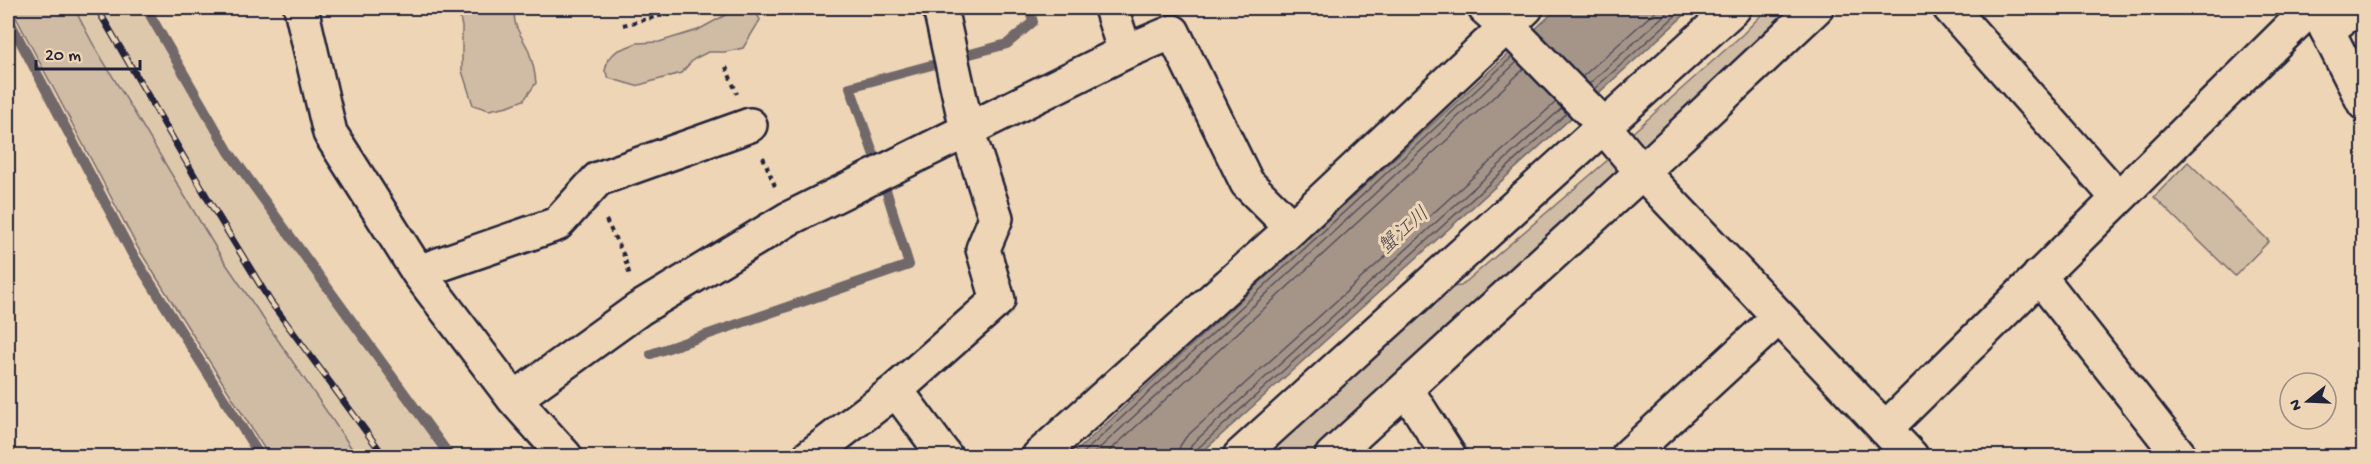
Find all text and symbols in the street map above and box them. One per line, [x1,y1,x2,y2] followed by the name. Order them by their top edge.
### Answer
[36,33,140,71] scale bar
[45,46,81,67] text: 20 m
[1374,202,1435,261] water label: 蟹江川
[2278,371,2338,431] north arrow
[2286,396,2308,412] text: N

